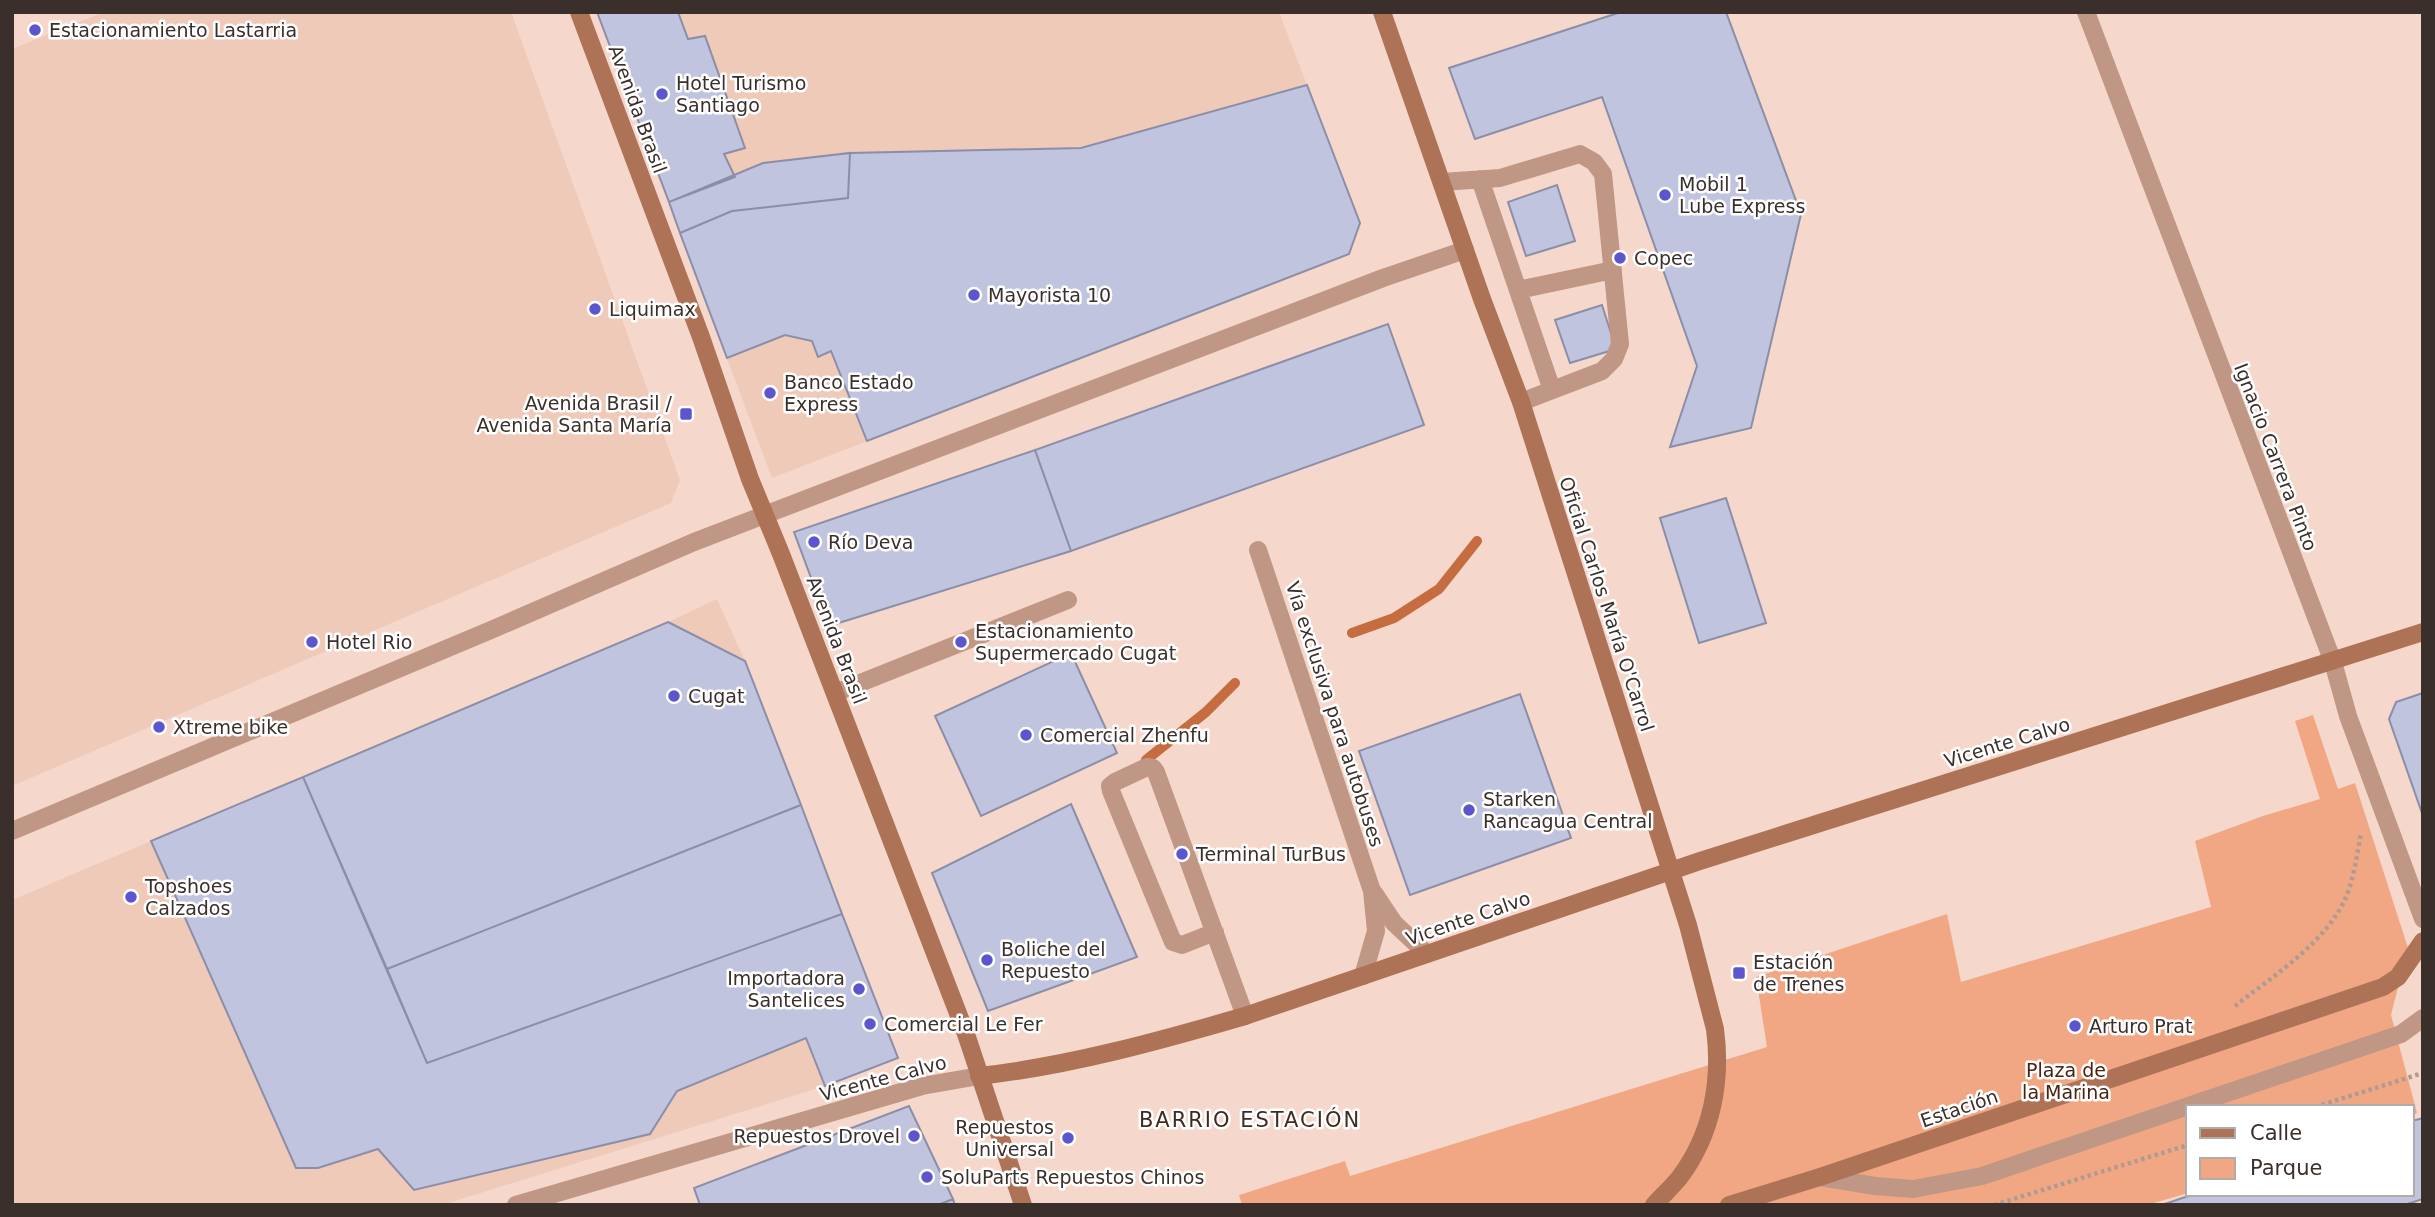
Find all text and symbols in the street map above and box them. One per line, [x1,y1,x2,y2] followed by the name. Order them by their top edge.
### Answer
[49,19,297,41] place label: Estacionamiento Lastarria
[27,22,43,38] marker: Estacionamiento Lastarria
[605,42,671,176] street label: Avenida Brasil
[676,72,806,116] place label: Hotel Turismo Santiago
[654,86,670,102] marker: Hotel Turismo Santiago
[1679,173,1805,217] place label: Mobil 1 Lube Express
[1657,187,1673,203] marker: Mobil 1 Lube Express
[1634,247,1693,269] place label: Copec
[1612,250,1628,266] marker: Copec
[988,284,1111,306] place label: Mayorista 10
[966,287,982,303] marker: Mayorista 10
[609,298,696,320] place label: Liquimax
[587,301,603,317] marker: Liquimax
[2230,360,2322,554] street label: Ignacio Carrera Pinto
[784,371,914,415] place label: Banco Estado Express
[762,385,778,401] marker: Banco Estado Express
[476,392,673,436] place label: Avenida Brasil / Avenida Santa María
[678,406,694,422] marker: Avenida Brasil / Avenida Santa María
[1555,474,1659,734] street label: Oficial Carlos María O'Carrol
[828,531,913,553] place label: Río Deva
[806,534,822,550] marker: Río Deva
[803,573,871,707] street label: Avenida Brasil
[1282,579,1388,849] street label: Vía exclusiva para autobuses
[975,620,1176,664] place label: Estacionamiento Supermercado Cugat
[326,631,412,653] place label: Hotel Rio
[304,634,320,650] marker: Hotel Rio
[953,634,969,650] marker: Estacionamiento Supermercado Cugat
[688,685,744,707] place label: Cugat
[666,688,682,704] marker: Cugat
[1941,712,2073,772] street label: Vicente Calvo
[173,716,288,738] place label: Xtreme bike
[151,719,167,735] marker: Xtreme bike
[1040,724,1209,746] place label: Comercial Zhenfu
[1018,727,1034,743] marker: Comercial Zhenfu
[1483,788,1653,832] place label: Starken Rancagua Central
[1461,802,1477,818] marker: Starken Rancagua Central
[1195,843,1346,865] place label: Terminal TurBus
[1174,846,1190,862] marker: Terminal TurBus
[144,875,232,919] place label: Topshoes Calzados
[1403,886,1533,950] street label: Vicente Calvo
[123,889,139,905] marker: Topshoes Calzados
[1001,938,1105,982] place label: Boliche del Repuesto
[1753,951,1844,995] place label: Estación de Trenes
[979,952,995,968] marker: Boliche del Repuesto
[1731,965,1747,981] marker: Estación de Trenes
[727,967,845,1011] place label: Importadora Santelices
[851,981,867,997] marker: Importadora Santelices
[884,1013,1043,1035] place label: Comercial Le Fer
[2089,1015,2192,1037] place label: Arturo Prat
[862,1016,878,1032] marker: Comercial Le Fer
[2067,1018,2083,1034] marker: Arturo Prat
[817,1051,949,1105] street label: Vicente Calvo
[2022,1059,2110,1103] park label: Plaza de la Marina
[1917,1085,2001,1131] street label: Estación
[2186,1105,2414,1196] legend
[1139,1107,1361,1132] district label: BARRIO ESTACIÓN
[955,1116,1054,1160] place label: Repuestos Universal
[2250,1121,2302,1145] text: Calle
[733,1125,900,1147] place label: Repuestos Drovel
[906,1128,922,1144] marker: Repuestos Drovel
[1060,1130,1076,1146] marker: Repuestos Universal
[2250,1156,2322,1180] text: Parque
[941,1166,1204,1188] place label: SoluParts Repuestos Chinos
[919,1169,935,1185] marker: SoluParts Repuestos Chinos

